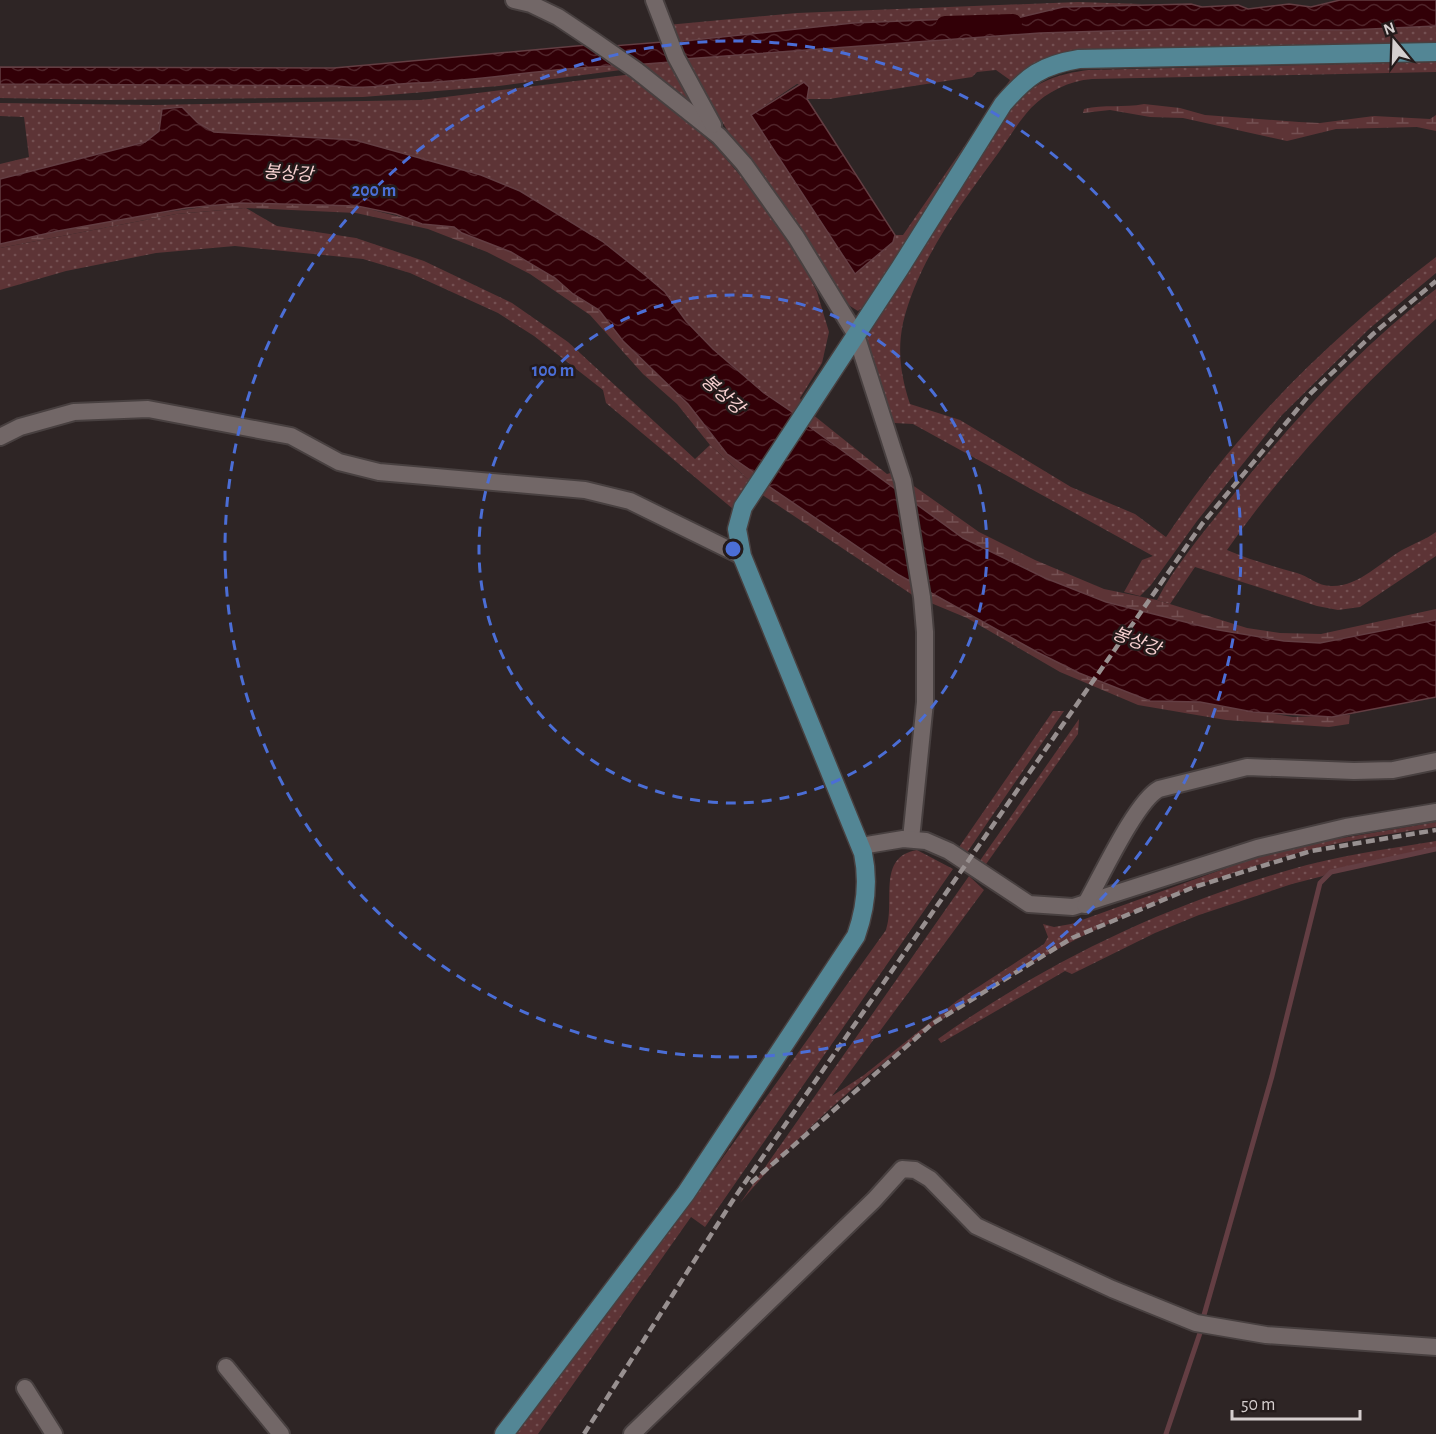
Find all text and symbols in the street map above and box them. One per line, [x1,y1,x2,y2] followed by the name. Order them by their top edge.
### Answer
[1364,12,1424,72] north arrow
[1382,19,1397,38] text: N
[263,162,316,185] water label: 봉상강
[352,182,396,200] text: 200 m
[532,362,574,380] text: 100 m
[697,371,749,420] water label: 봉상강
[723,539,743,559] centre of rings
[1110,624,1165,660] water label: 봉상강
[1232,1383,1360,1421] scale bar
[1241,1396,1275,1414] text: 50 m

